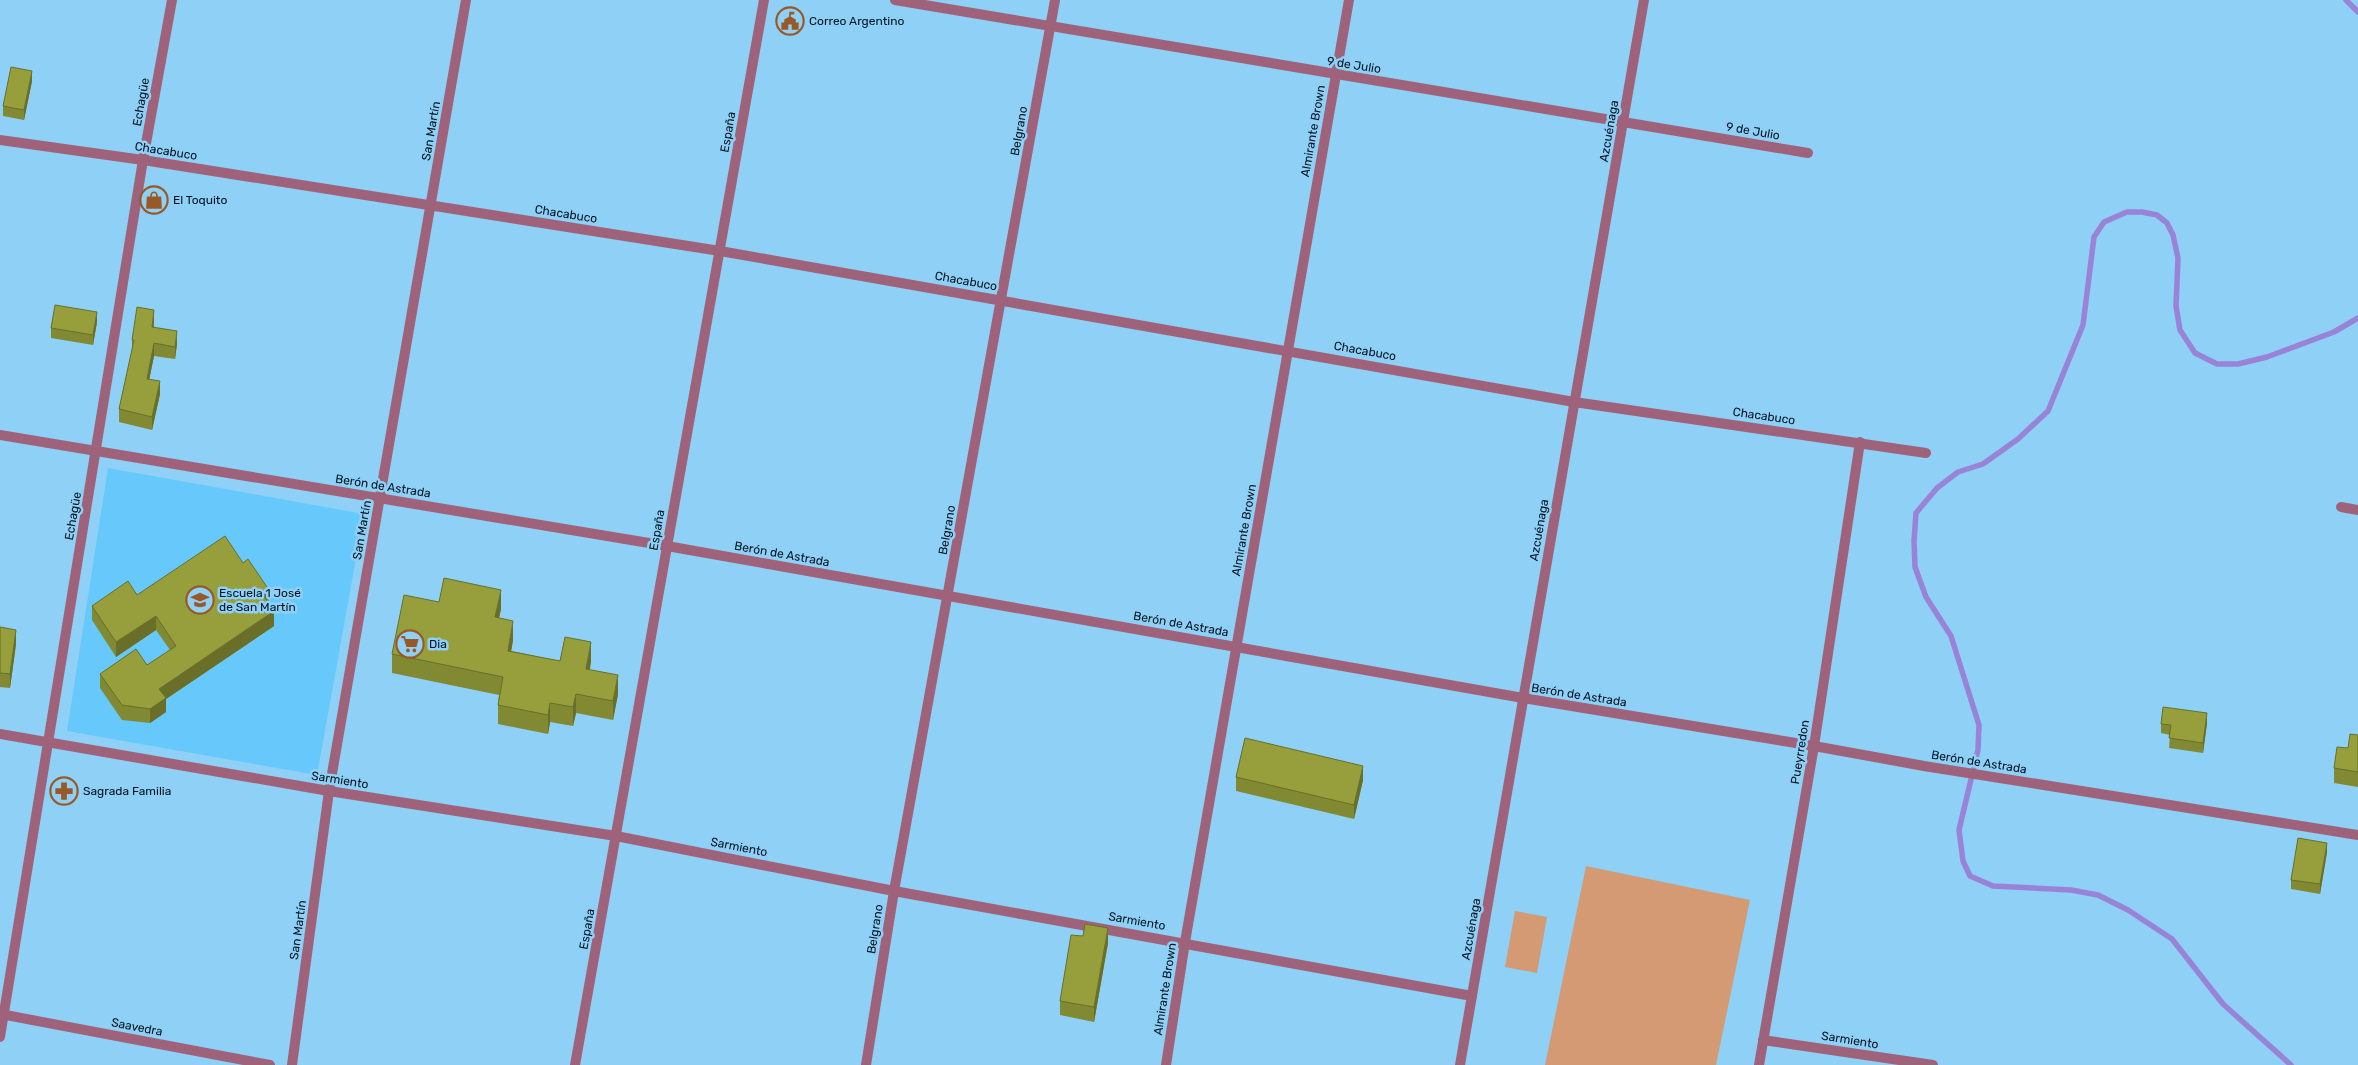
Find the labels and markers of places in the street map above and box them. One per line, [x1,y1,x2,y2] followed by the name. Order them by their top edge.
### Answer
[775,6,805,36] public building icon: Correo Argentino
[809,14,905,28] place label: Correo Argentino
[139,185,169,215] shop icon: El Toquito
[173,193,227,207] place label: El Toquito
[185,585,215,615] school or university icon: Escuela 1 José de San Martín
[219,586,301,614] place label: Escuela 1 José de San Martín
[395,629,425,659] supermarket icon: Dia
[429,637,447,651] place label: Dia
[49,776,79,806] pharmacy icon: Sagrada Familia
[83,784,171,798] place label: Sagrada Familia

